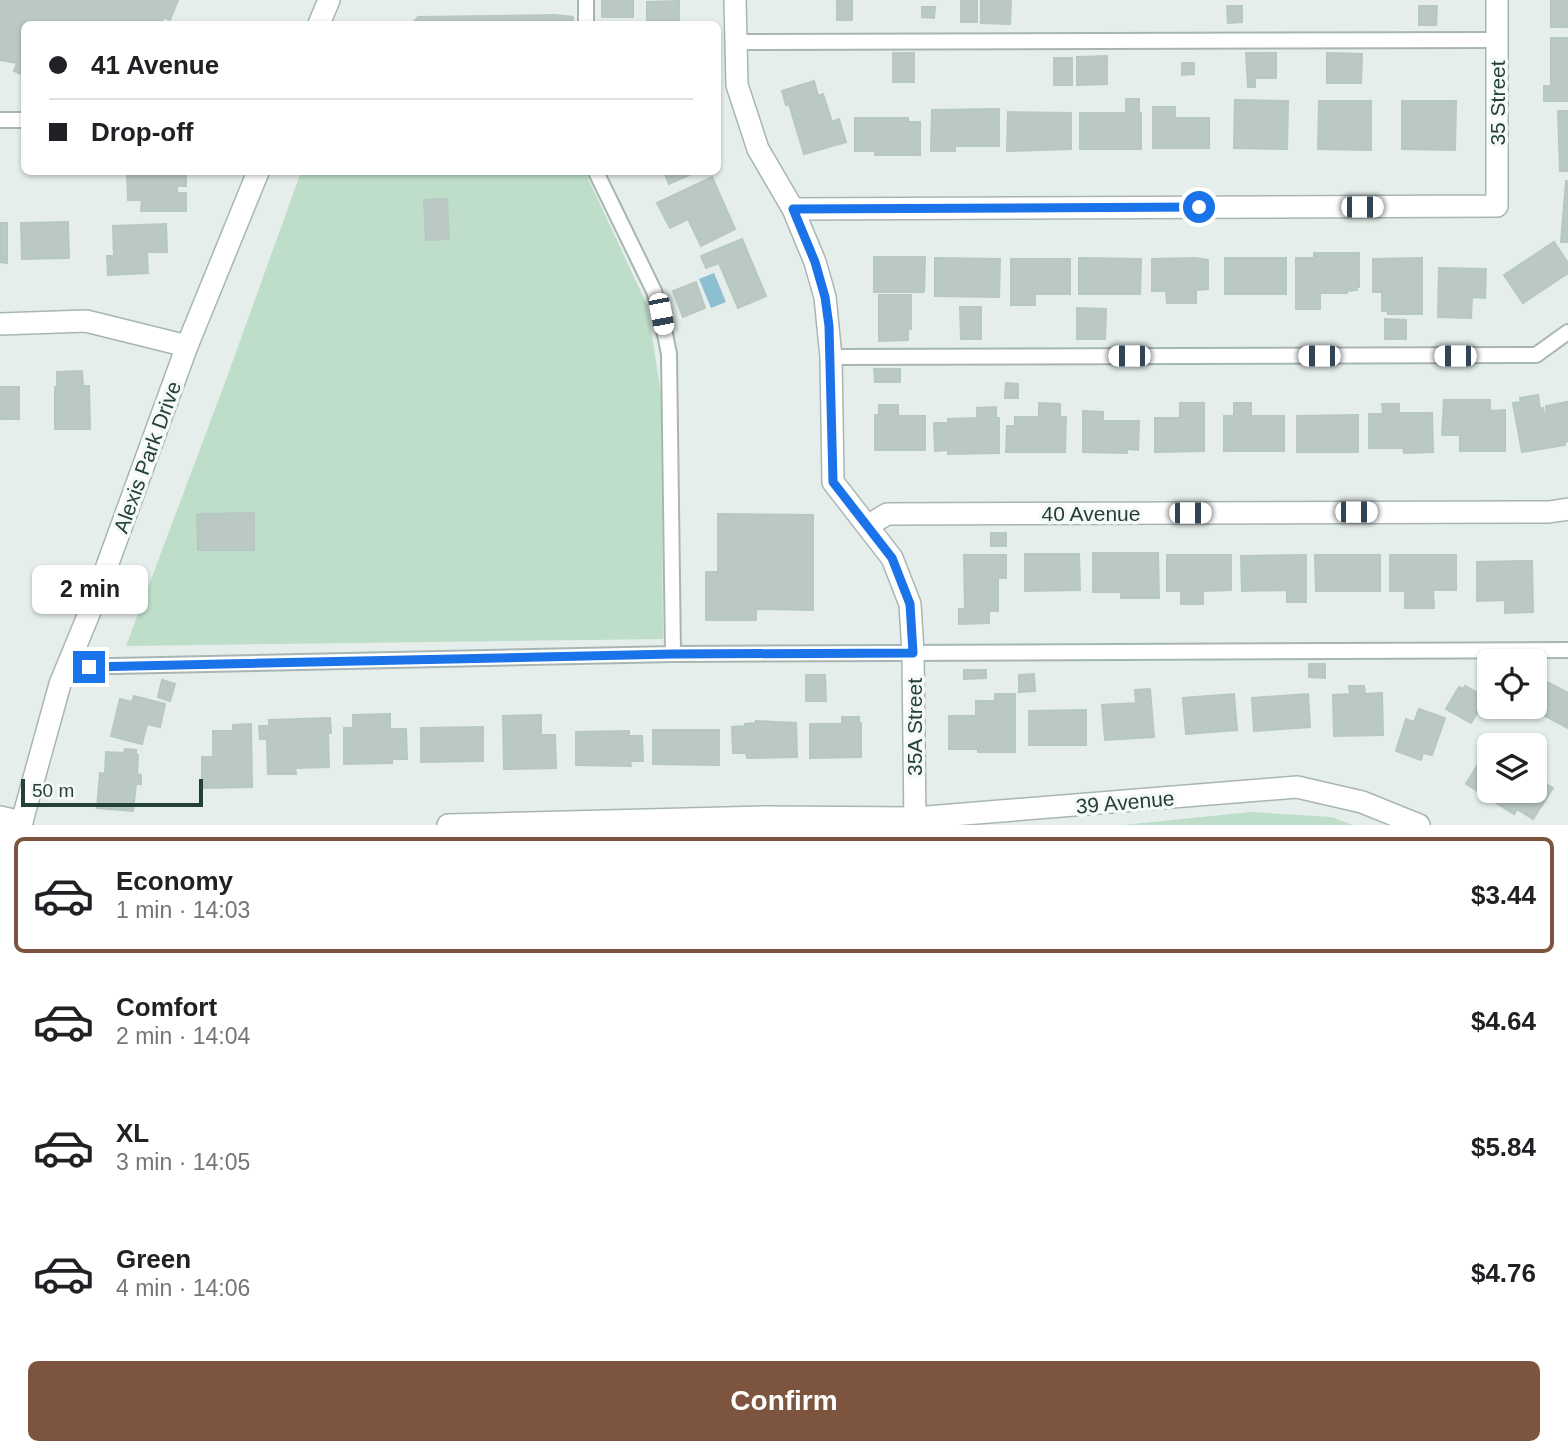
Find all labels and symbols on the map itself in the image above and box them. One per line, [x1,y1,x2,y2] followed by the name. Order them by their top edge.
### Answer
[1486,60,1509,146] street label: 35 Street
[1183,191,1215,223] route start
[1342,197,1384,218] car
[647,291,676,337] car
[1109,346,1151,367] car
[1299,346,1341,367] car
[1435,346,1477,367] car
[109,378,185,536] street label: Alexis Park Drive
[1042,502,1140,525] street label: 40 Avenue
[1336,502,1378,523] car
[1170,503,1212,524] car
[31,566,147,614] callout: 2 min
[73,651,105,683] route end
[903,678,926,776] street label: 35A Street
[21,776,203,808] scale bar
[1075,786,1175,818] street label: 39 Avenue

